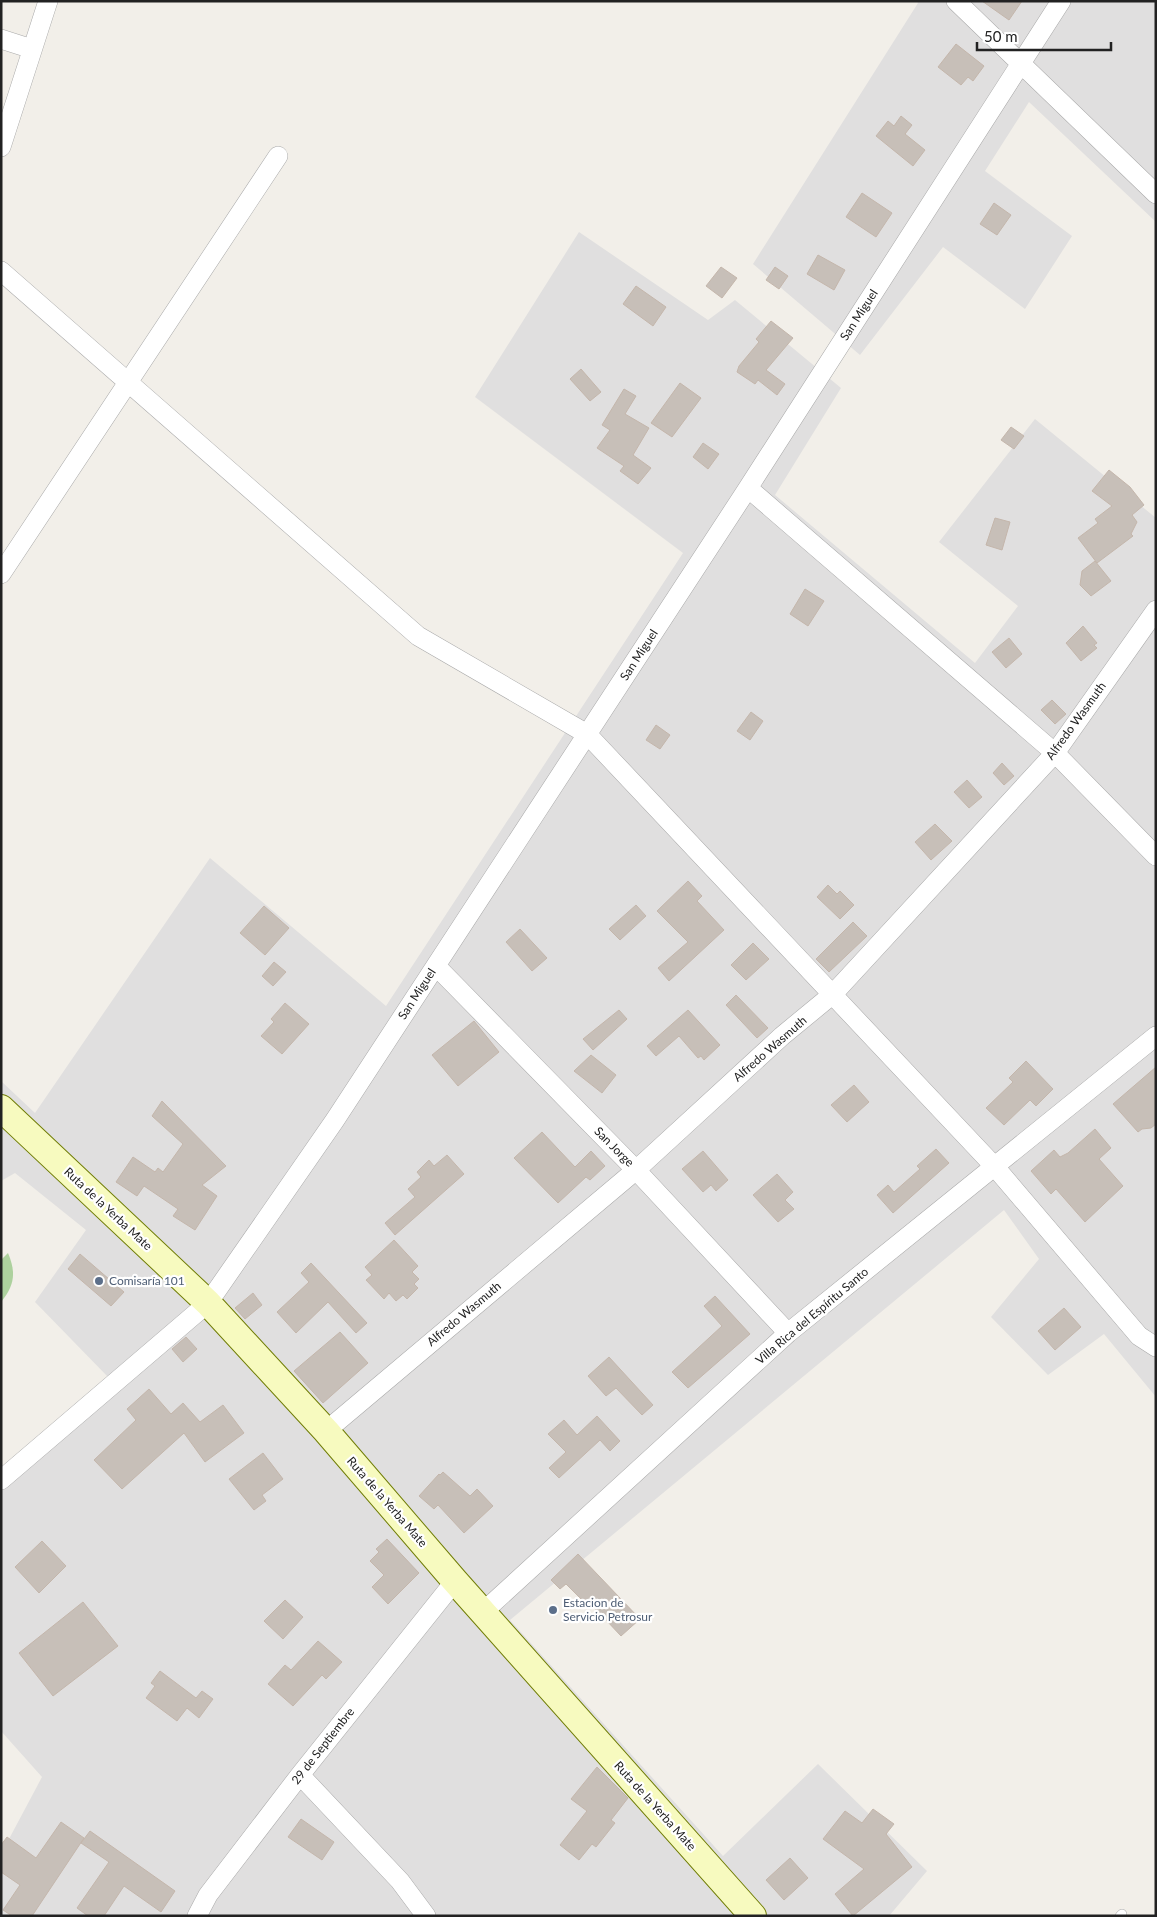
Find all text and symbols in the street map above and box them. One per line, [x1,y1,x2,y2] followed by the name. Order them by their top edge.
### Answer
[977,20,1111,52] scale bar
[984,27,1018,45] text: 50 m
[836,286,881,343] street label: San Miguel
[616,626,661,683] street label: San Miguel
[1042,679,1109,763] street label: Alfredo Wasmuth
[394,965,439,1022] street label: San Miguel
[730,1013,809,1085] street label: Alfredo Wasmuth
[591,1124,637,1170] street label: San Jorge
[61,1164,155,1253] street label: Ruta de la Yerba Mate
[752,1264,871,1367] street label: Villa Rica del Espíritu Santo
[109,1273,185,1288] place label: Comisaría 101
[93,1275,105,1287] marker: Comisaría 101
[423,1278,504,1349] street label: Alfredo Wasmuth
[344,1453,431,1550] street label: Ruta de la Yerba Mate
[563,1595,653,1624] place label: Estacion de Servicio Petrosur
[547,1604,559,1616] marker: Estacion de Servicio Petrosur
[288,1704,357,1787] street label: 29 de Septiembre
[611,1758,699,1853] street label: Ruta de la Yerba Mate

